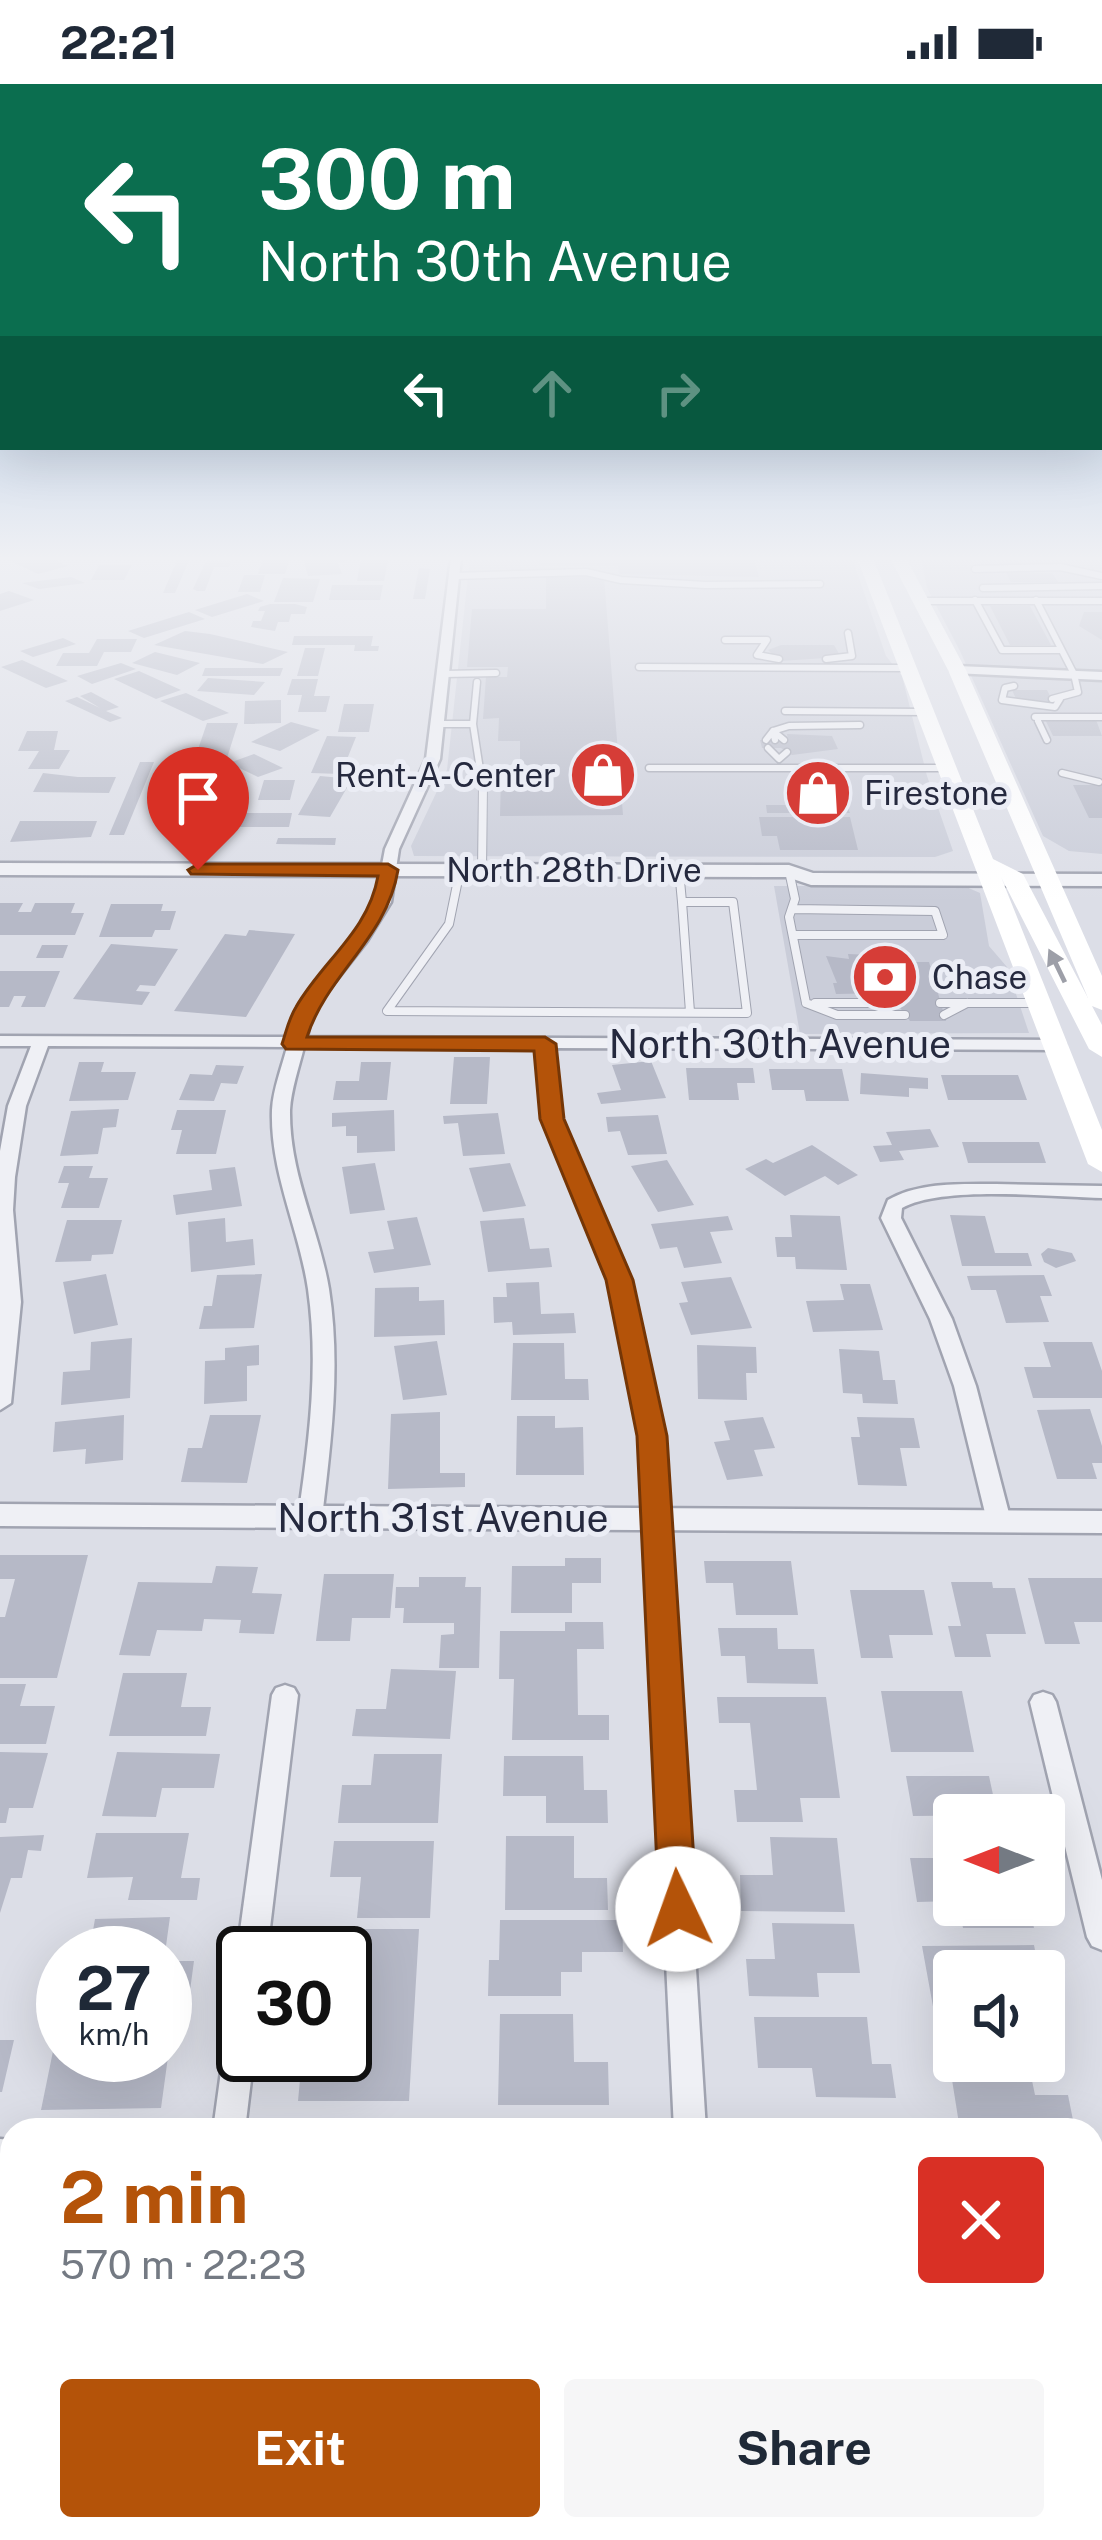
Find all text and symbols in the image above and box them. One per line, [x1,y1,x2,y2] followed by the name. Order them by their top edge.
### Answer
[60,16,178,69] text: 22:21
[258,129,516,228] text: 300 m
[60,132,216,288] icon: left
[258,230,732,293] text: North 30th Avenue
[393,360,459,426] icon: left
[519,360,585,426] icon: ahead
[645,360,711,426] icon: right
[568,740,638,810] shop icon: Rent-A-Center
[147,747,249,870] pin
[335,756,556,794] place label: Rent-A-Center
[783,758,853,828] shop icon: Firestone
[165,765,231,831] icon: arrive
[864,774,1008,812] place label: Firestone
[446,851,702,889] street label: North 28th Drive
[850,942,920,1012] bank icon: Chase
[1047,948,1067,983] one-way arrow
[932,958,1027,996] place label: Chase
[609,1021,951,1067] street label: North 30th Avenue
[277,1495,609,1541] street label: North 31st Avenue
[933,1794,1065,1926] north arrow
[933,1794,1065,2082] map controls
[615,1846,741,1972] position arrow
[216,1926,372,2082] speed limit sign: 30
[933,1950,1065,2082] button: sound
[76,1953,152,2024] text: 27
[79,2016,149,2052] text: km/h
[60,2155,249,2239] text: 2 min
[918,2157,1044,2283] button: close
[60,2242,306,2288] text: 570 m · 22:23
[60,2379,540,2517] button: Exit
[564,2379,1044,2517] button: Share

